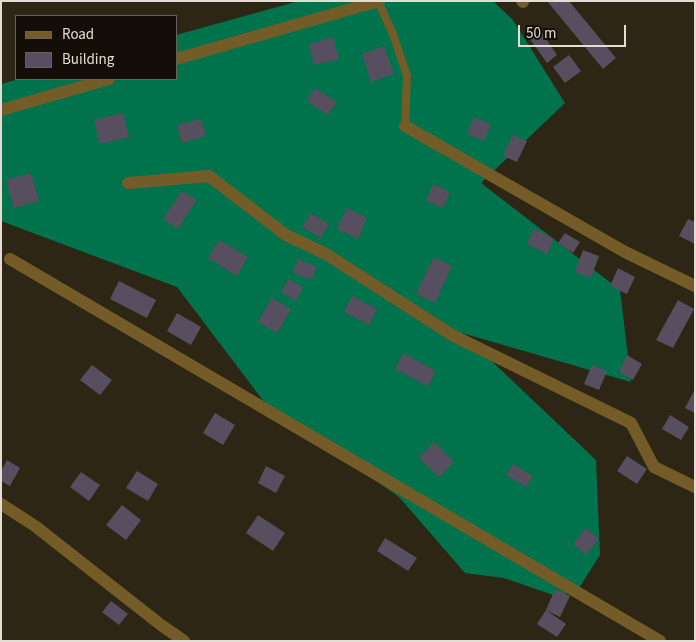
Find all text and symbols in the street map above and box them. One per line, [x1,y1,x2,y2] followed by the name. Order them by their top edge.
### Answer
[15,15,178,80] legend
[521,15,628,47] scale bar
[526,23,556,44] text: 50 m
[62,24,94,45] text: Road
[62,49,114,70] text: Building

